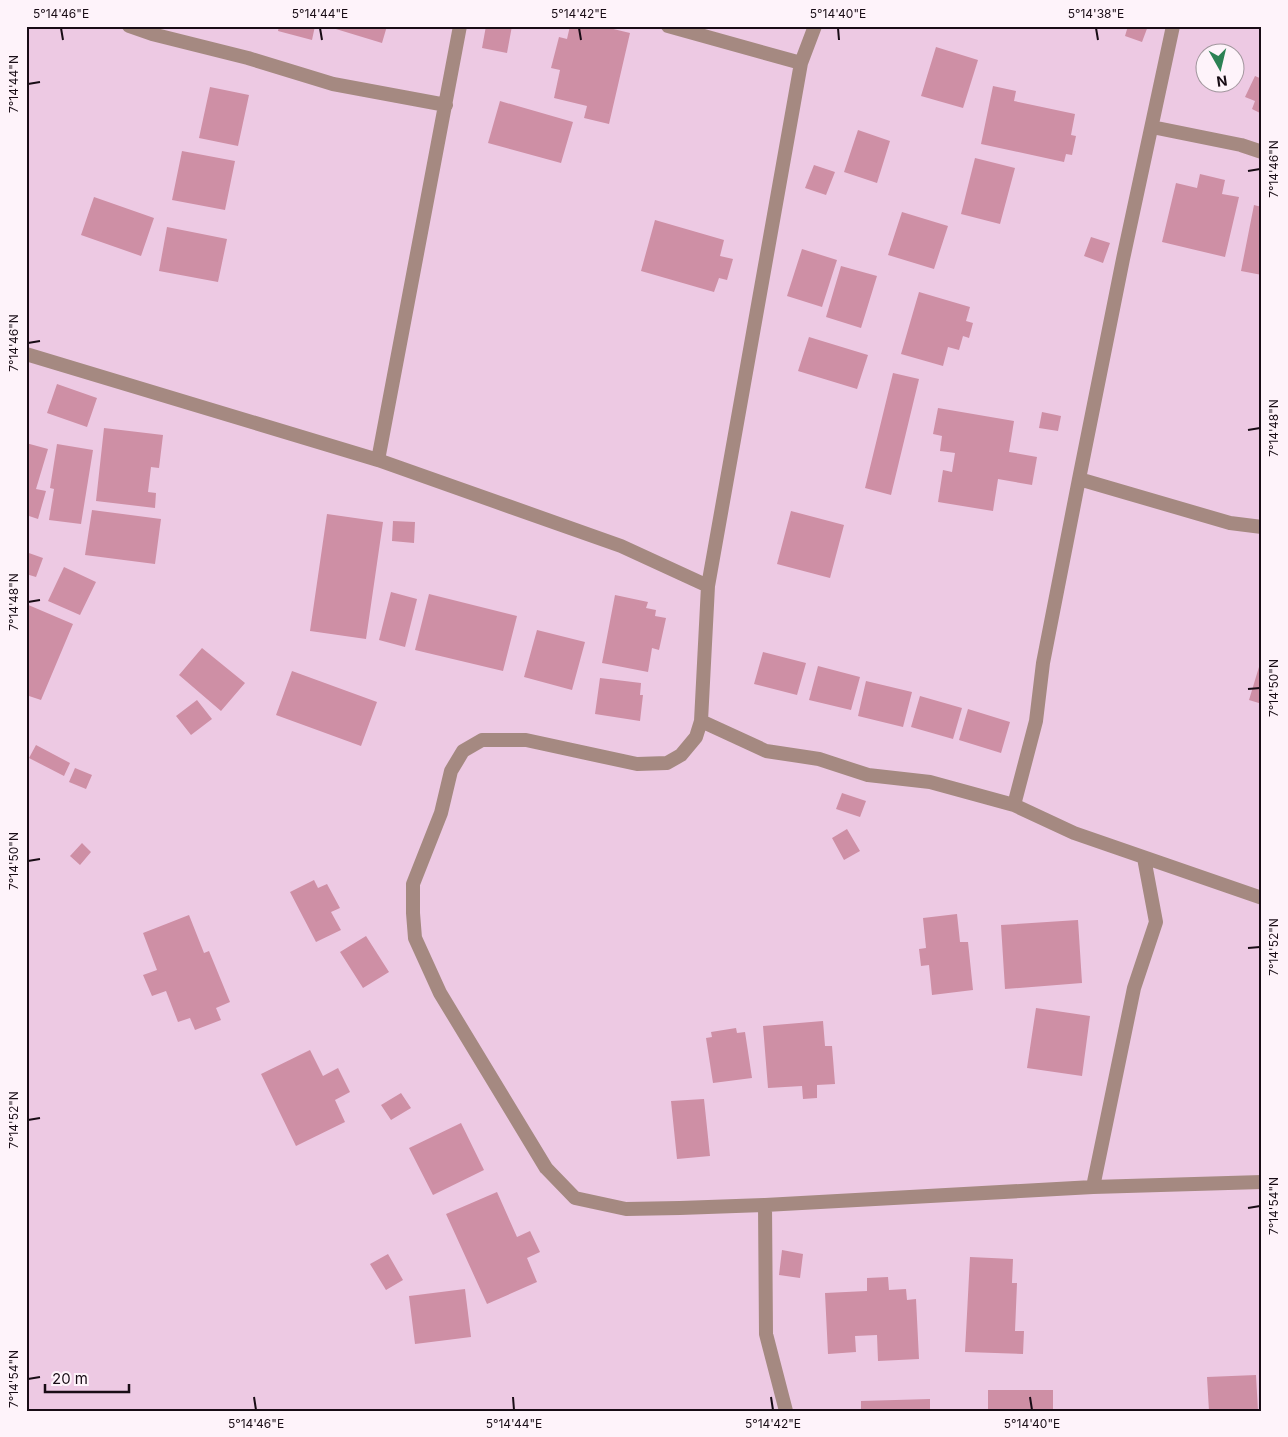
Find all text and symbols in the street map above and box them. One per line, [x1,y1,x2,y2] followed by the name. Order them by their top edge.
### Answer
[33,6,89,21] text: 5°14'46"E
[292,6,348,21] text: 5°14'44"E
[551,6,607,21] text: 5°14'42"E
[810,6,866,21] text: 5°14'40"E
[1068,6,1124,21] text: 5°14'38"E
[1196,42,1246,92] north arrow
[6,55,21,113] text: 7°14'44"N
[1215,72,1228,91] text: N
[1266,140,1281,198] text: 7°14'46"N
[6,314,21,372] text: 7°14'46"N
[1266,399,1281,457] text: 7°14'48"N
[6,573,21,631] text: 7°14'48"N
[1266,659,1281,717] text: 7°14'50"N
[6,832,21,890] text: 7°14'50"N
[1266,918,1281,976] text: 7°14'52"N
[6,1091,21,1149] text: 7°14'52"N
[1266,1177,1281,1235] text: 7°14'54"N
[6,1350,21,1408] text: 7°14'54"N
[45,1362,129,1394] scale bar
[52,1369,88,1388] text: 20 m
[228,1416,284,1431] text: 5°14'46"E
[486,1416,542,1431] text: 5°14'44"E
[745,1416,801,1431] text: 5°14'42"E
[1004,1416,1060,1431] text: 5°14'40"E

